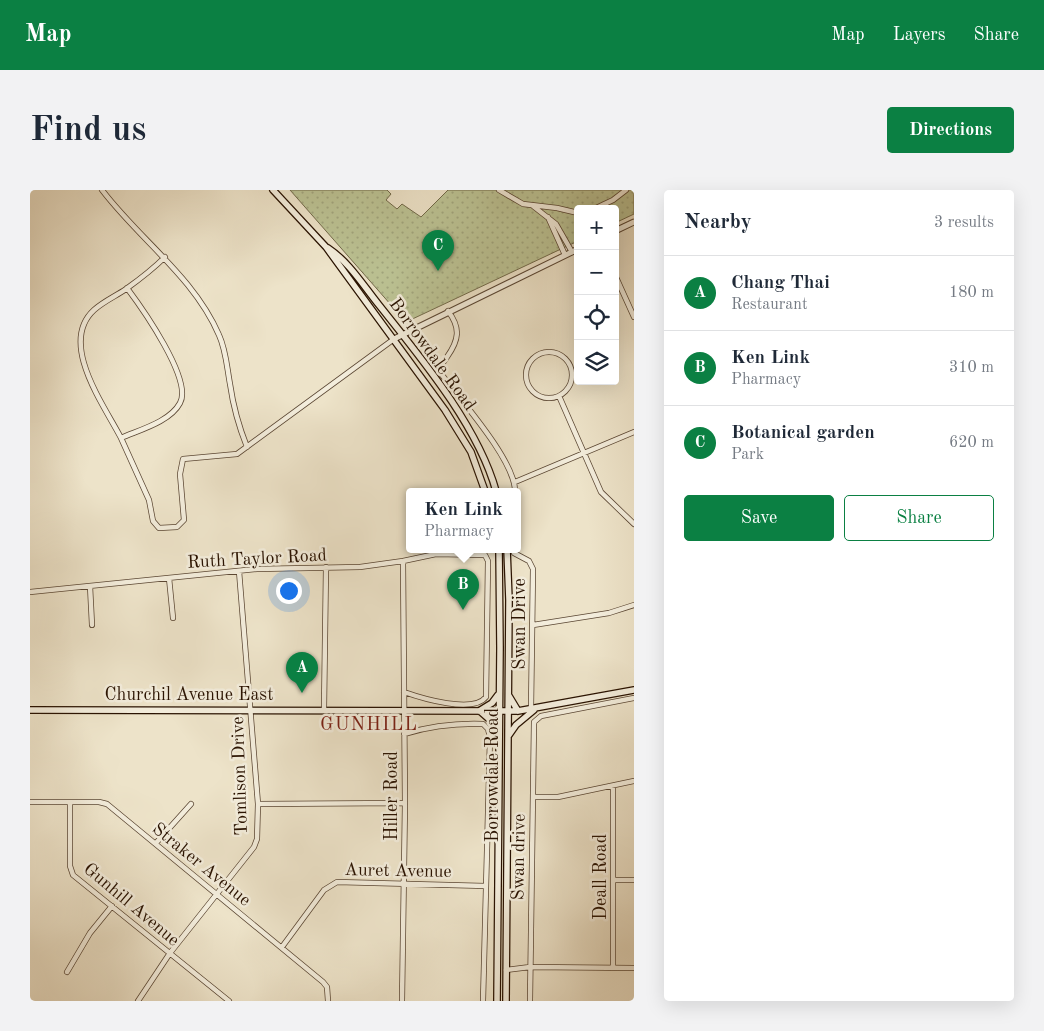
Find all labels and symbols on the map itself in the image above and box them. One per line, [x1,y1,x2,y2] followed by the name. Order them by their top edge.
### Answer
[422,230,454,271] pin: C
[385,295,479,414] street label: Borrowdale Road
[187,546,327,572] street label: Ruth Taylor Road
[447,569,479,610] pin: B
[276,578,302,604] your location
[511,578,529,670] street label: Swan Drive
[286,652,318,693] pin: A
[105,686,273,704] street label: Churchil Avenue East
[484,708,502,842] street label: Borrowdale Road
[229,716,251,836] street label: Tomlison Drive
[320,716,418,735] district label: GUNHILL
[383,751,401,841] street label: Hiller Road
[509,813,529,901] street label: Swan drive
[149,820,254,910] street label: Straker Avenue
[592,834,610,920] street label: Deall Road
[80,860,183,950] street label: Gunhill Avenue
[344,861,452,881] street label: Auret Avenue

